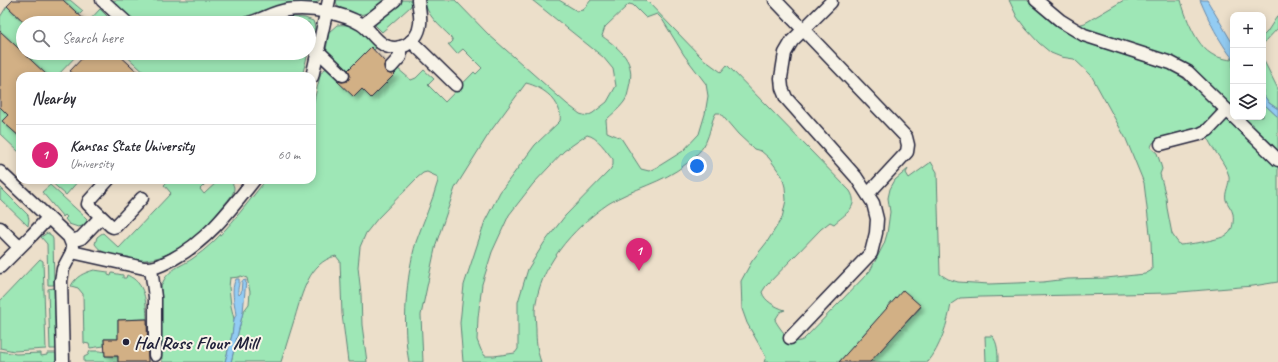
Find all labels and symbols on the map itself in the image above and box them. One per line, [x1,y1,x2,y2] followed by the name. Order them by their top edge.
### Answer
[687,156,707,176] your location
[626,238,652,271] pin: 1
[134,331,261,355] place label: Hal Ross Flour Mill
[121,337,131,347] marker: Hal Ross Flour Mill

